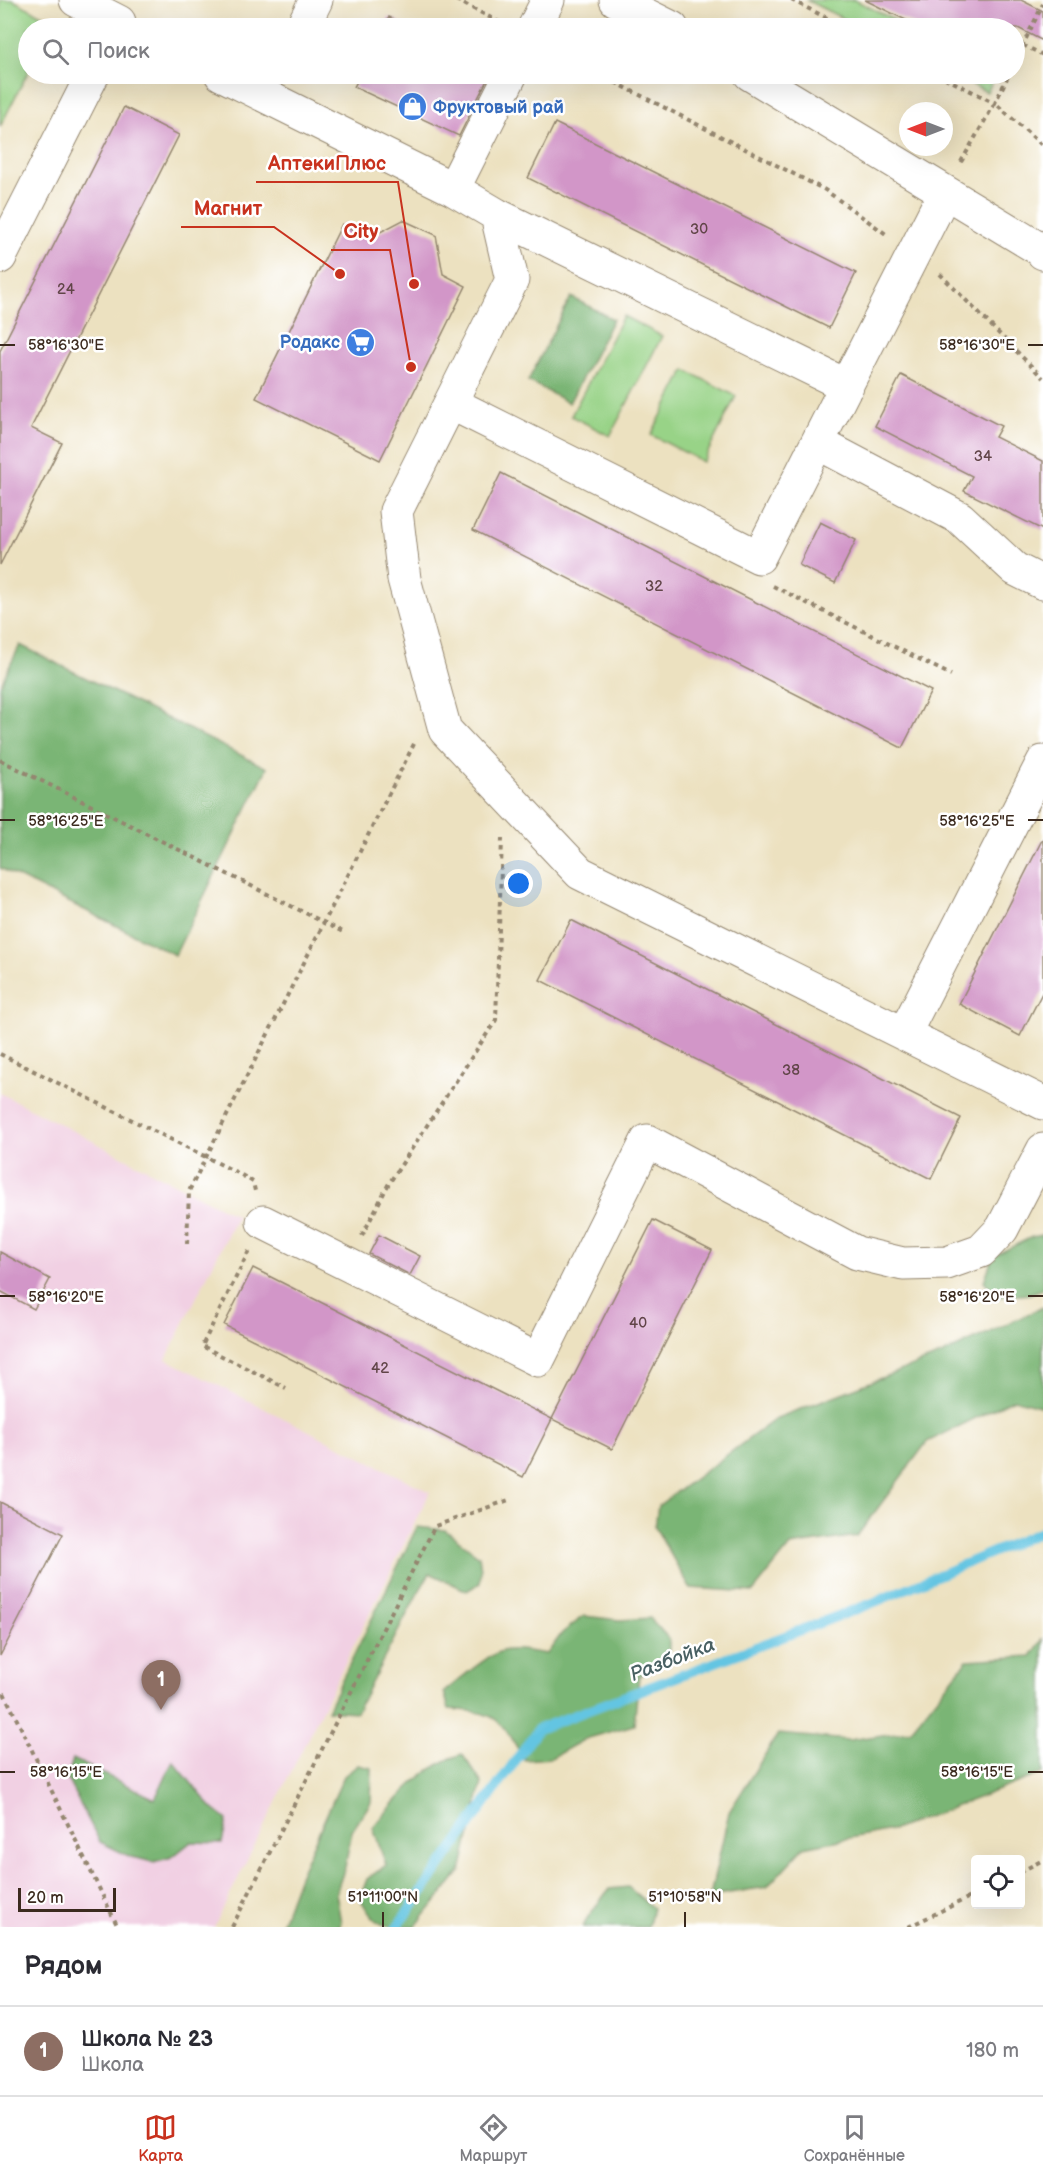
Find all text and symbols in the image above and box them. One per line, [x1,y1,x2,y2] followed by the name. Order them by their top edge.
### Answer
[18,18,1025,84] search box
[39,35,72,68] icon: search
[87,38,150,65] text: Поиск
[396,91,428,123] shop icon: Фруктовый рай
[433,97,564,118] place label: Фруктовый рай
[899,102,953,156] north arrow
[256,144,398,182] callout: АптекиПлюс
[267,152,386,176] text: АптекиПлюс
[181,189,274,227] callout: Магнит
[194,197,263,221] text: Магнит
[331,212,390,250] callout: City
[344,220,379,244] text: City
[690,220,708,239] house number: 30
[57,280,75,299] house number: 24
[345,326,377,358] supermarket icon: Родакс
[280,332,340,353] place label: Родакс
[28,336,104,355] text: 58°16'30"E
[939,336,1015,355] text: 58°16'30"E
[974,447,992,466] house number: 34
[645,577,663,596] house number: 32
[28,812,104,831] text: 58°16'25"E
[939,812,1015,831] text: 58°16'25"E
[504,869,533,898] your location
[782,1061,800,1080] house number: 38
[28,1288,104,1307] text: 58°16'20"E
[939,1288,1015,1307] text: 58°16'20"E
[629,1314,647,1333] house number: 40
[371,1359,389,1378] house number: 42
[626,1633,718,1687] water label: Разбойка
[142,1660,180,1710] pin: 1
[30,1763,102,1782] text: 58°16'15"E
[941,1763,1013,1782] text: 58°16'15"E
[971,1855,1025,1909] map controls
[971,1855,1025,1909] button: locate
[18,1885,116,1912] scale bar
[348,1888,418,1907] text: 51°11'00"N
[648,1888,722,1907] text: 51°10'58"N
[27,1889,63,1908] text: 20 m
[24,1951,102,1982] text: Рядом
[81,2026,213,2053] text: Школа № 23
[39,2039,48,2063] text: 1
[966,2039,1019,2063] text: 180 m
[81,2053,144,2077] text: Школа
[138,2111,183,2166] tab: Карта
[459,2111,528,2166] tab: Маршрут
[804,2111,905,2166] tab: Сохранённые

